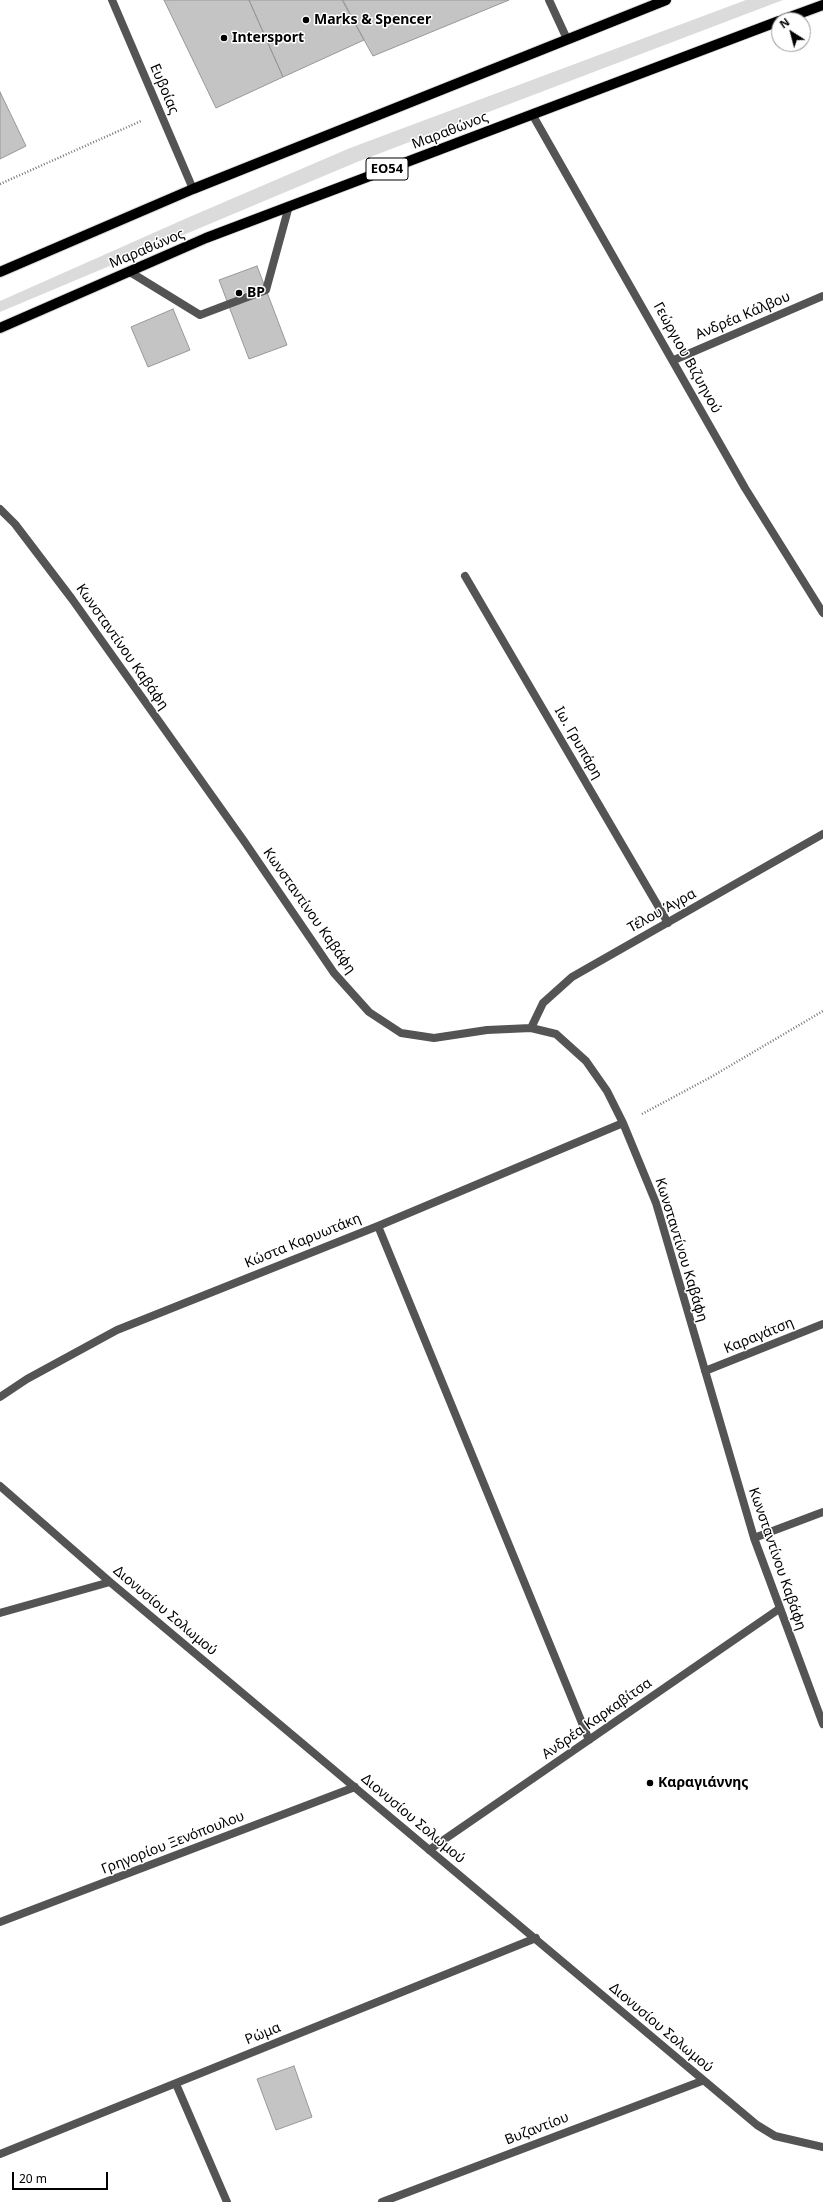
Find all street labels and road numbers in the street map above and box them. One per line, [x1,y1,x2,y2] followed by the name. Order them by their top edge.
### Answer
[146,61,182,117] street label: Ευβοίας
[410,109,490,153] street label: Μαραθώνος
[366,158,408,180] road number: ΕΟ54
[107,226,187,272] street label: Μαραθώνος
[693,288,793,344] street label: Ανδρέα Κάλβου
[649,299,725,417] street label: Γεώργιου Βιζυηνού
[72,581,172,713] street label: Κωνσταντίνου Καβάφη
[551,704,605,782] street label: Ιω. Γρυπάρη
[259,845,359,977] street label: Κωνσταντίνου Καβάφη
[625,885,699,937] street label: Τέλου Άγρα
[651,1176,711,1324] street label: Κωνσταντίνου Καβάφη
[242,1210,364,1272] street label: Κώστα Καρυωτάκη
[722,1314,796,1358] street label: Καραγάτση
[745,1485,809,1633] street label: Κωνσταντίνου Καβάφη
[110,1563,220,1659] street label: Διονυσίου Σολωμού
[539,1675,655,1763] street label: Ανδρέα Καρκαβίτσα
[358,1771,468,1867] street label: Διονυσίου Σολωμού
[99,1808,247,1878] street label: Γρηγορίου Ξενόπουλου
[606,1980,716,2076] street label: Διονυσίου Σολωμού
[243,2019,283,2049] street label: Ρώμα
[502,2109,572,2149] street label: Βυζαντίου

